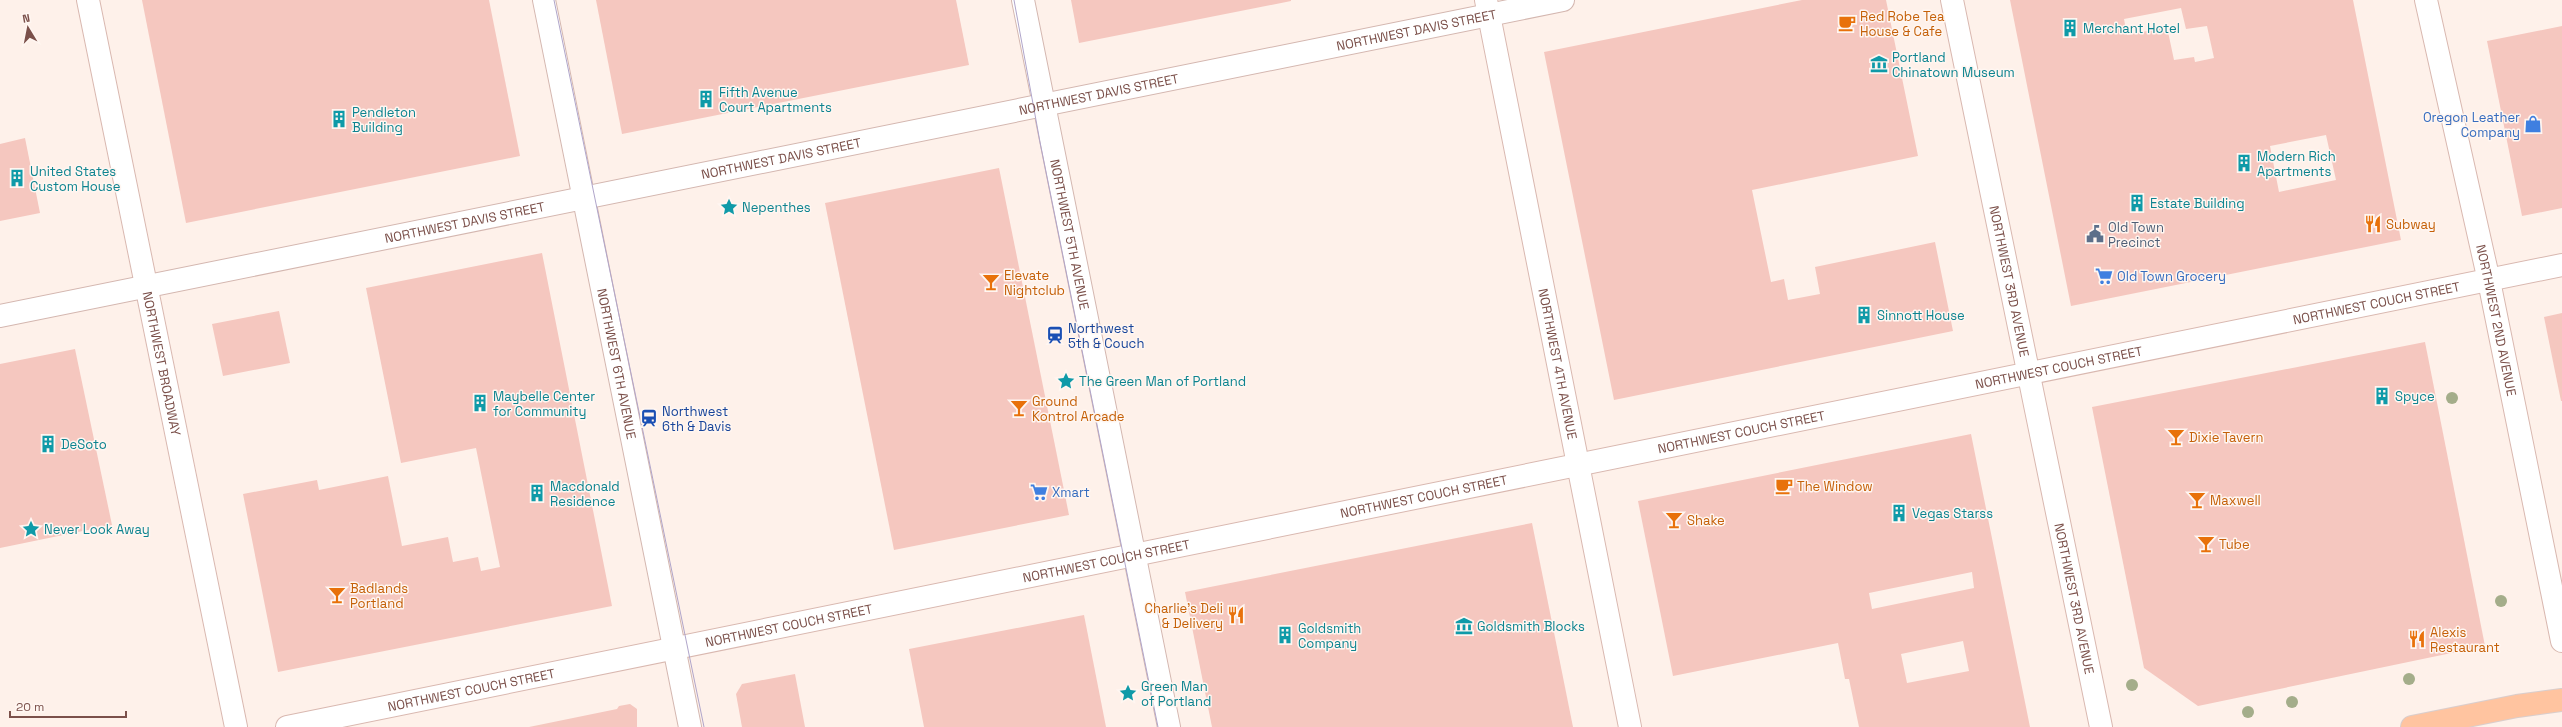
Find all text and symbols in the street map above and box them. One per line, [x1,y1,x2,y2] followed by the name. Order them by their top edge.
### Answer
[1335,5,1498,54] street label: NORTHWEST DAVIS STREET
[8,8,48,48] north arrow
[1860,8,1945,40] place label: Red Robe Tea House & Cafe
[21,11,31,26] text: N
[1837,13,1857,33] cafe icon: Red Robe Tea House & Cafe
[2060,18,2080,38] building icon: Merchant Hotel
[2083,20,2180,37] place label: Merchant Hotel
[1892,49,2015,81] place label: Portland Chinatown Museum
[1869,54,1889,74] museum icon: Portland Chinatown Museum
[1017,69,1181,118] street label: NORTHWEST DAVIS STREET
[719,84,832,116] place label: Fifth Avenue Court Apartments
[696,89,716,109] building icon: Fifth Avenue Court Apartments
[352,104,416,136] place label: Pendleton Building
[329,109,349,129] building icon: Pendleton Building
[2423,109,2520,141] place label: Oregon Leather Company
[2523,114,2543,134] shop icon: Oregon Leather Company
[700,134,863,183] street label: NORTHWEST DAVIS STREET
[2257,148,2336,180] place label: Modern Rich Apartments
[2234,153,2254,173] building icon: Modern Rich Apartments
[1047,158,1093,311] street label: NORTHWEST 5TH AVENUE
[30,163,120,195] place label: United States Custom House
[7,168,27,188] building icon: United States Custom House
[2127,193,2147,213] building icon: Estate Building
[2150,195,2245,212] place label: Estate Building
[719,197,739,217] place icon: Nepenthes
[383,198,546,247] street label: NORTHWEST DAVIS STREET
[742,199,811,216] place label: Nepenthes
[1986,204,2033,358] street label: NORTHWEST 3RD AVENUE
[2363,214,2383,234] restaurant icon: Subway
[2386,216,2436,233] place label: Subway
[2108,219,2164,251] place label: Old Town Precinct
[2085,224,2105,244] public building icon: Old Town Precinct
[2473,243,2521,398] street label: NORTHWEST 2ND AVENUE
[2094,266,2114,286] supermarket icon: Old Town Grocery
[1004,267,1065,299] place label: Elevate Nightclub
[2117,268,2226,285] place label: Old Town Grocery
[981,272,1001,292] bar icon: Elevate Nightclub
[2291,277,2462,328] street label: NORTHWEST COUCH STREET
[594,287,640,441] street label: NORTHWEST 6TH AVENUE
[1535,287,1581,441] street label: NORTHWEST 4TH AVENUE
[139,290,185,437] street label: NORTHWEST BROADWAY
[1854,305,1874,325] building icon: Sinnott House
[1877,307,1965,324] place label: Sinnott House
[1068,320,1144,352] place label: Northwest 5th & Couch
[1045,325,1065,345] station icon: Northwest 5th & Couch
[1974,342,2144,392] street label: NORTHWEST COUCH STREET
[1056,371,1076,391] place icon: The Green Man of Portland
[1079,373,1246,390] place label: The Green Man of Portland
[2372,386,2392,406] building icon: Spyce
[493,388,595,420] place label: Maybelle Center for Community
[2395,388,2435,405] place label: Spyce
[470,393,490,413] building icon: Maybelle Center for Community
[1032,393,1125,425] place label: Ground Kontrol Arcade
[1009,398,1029,418] bar icon: Ground Kontrol Arcade
[662,403,731,435] place label: Northwest 6th & Davis
[1656,406,1827,457] street label: NORTHWEST COUCH STREET
[639,408,659,428] station icon: Northwest 6th & Davis
[2166,427,2186,447] bar icon: Dixie Tavern
[2189,429,2263,446] place label: Dixie Tavern
[38,434,58,454] building icon: DeSoto
[61,436,107,453] place label: DeSoto
[1339,471,1509,521] street label: NORTHWEST COUCH STREET
[1774,476,1794,496] cafe icon: The Window
[550,478,620,510] place label: Macdonald Residence
[1797,478,1873,495] place label: The Window
[1029,482,1049,502] supermarket icon: Xmart
[527,483,547,503] building icon: Macdonald Residence
[1052,484,1090,501] place label: Xmart
[2187,490,2207,510] bar icon: Maxwell
[2210,492,2261,509] place label: Maxwell
[1889,503,1909,523] building icon: Vegas Starss
[1912,505,1993,522] place label: Vegas Starss
[1664,510,1684,530] bar icon: Shake
[1687,512,1725,529] place label: Shake
[21,519,41,539] place icon: Never Look Away
[44,521,150,538] place label: Never Look Away
[2051,521,2098,676] street label: NORTHWEST 3RD AVENUE
[2196,534,2216,554] bar icon: Tube
[1021,535,1192,586] street label: NORTHWEST COUCH STREET
[2219,536,2250,553] place label: Tube
[350,580,408,612] place label: Badlands Portland
[327,585,347,605] bar icon: Badlands Portland
[704,600,874,650] street label: NORTHWEST COUCH STREET
[1145,600,1223,632] place label: Charlie's Deli & Delivery
[1226,605,1246,625] restaurant icon: Charlie's Deli & Delivery
[1454,616,1474,636] museum icon: Goldsmith Blocks
[1477,618,1585,635] place label: Goldsmith Blocks
[1298,620,1361,652] place label: Goldsmith Company
[2430,624,2500,656] place label: Alexis Restaurant
[1275,625,1295,645] building icon: Goldsmith Company
[2407,629,2427,649] restaurant icon: Alexis Restaurant
[386,664,557,715] street label: NORTHWEST COUCH STREET
[1141,678,1211,710] place label: Green Man of Portland
[1118,683,1138,703] place icon: Green Man of Portland
[10,693,126,719] scale bar
[16,699,44,715] text: 20 m

